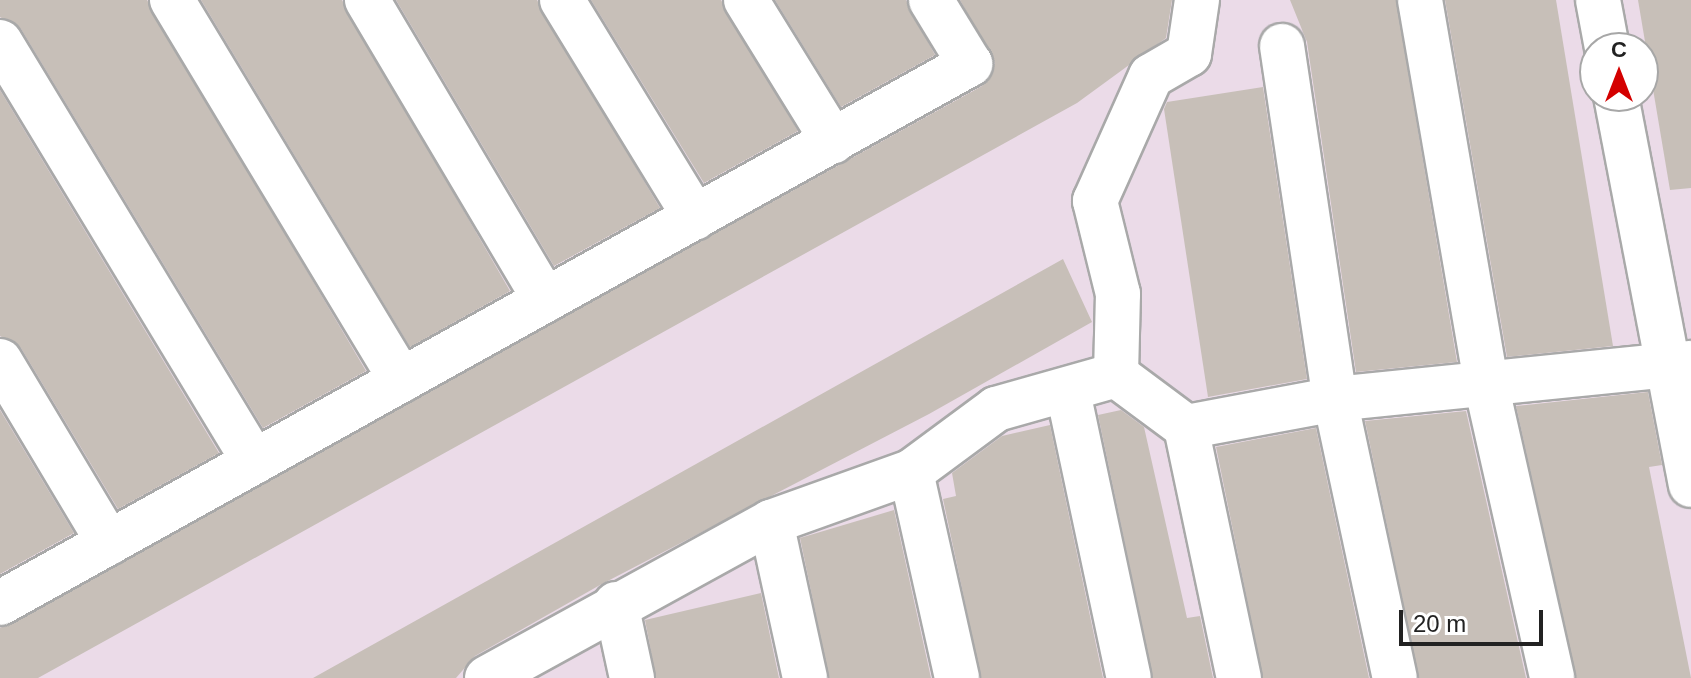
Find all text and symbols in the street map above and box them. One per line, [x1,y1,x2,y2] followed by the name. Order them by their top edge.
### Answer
[1579,32,1659,112] north arrow
[1611,37,1627,62] text: С
[1403,594,1547,644] scale bar
[1413,610,1466,637] text: 20 m

